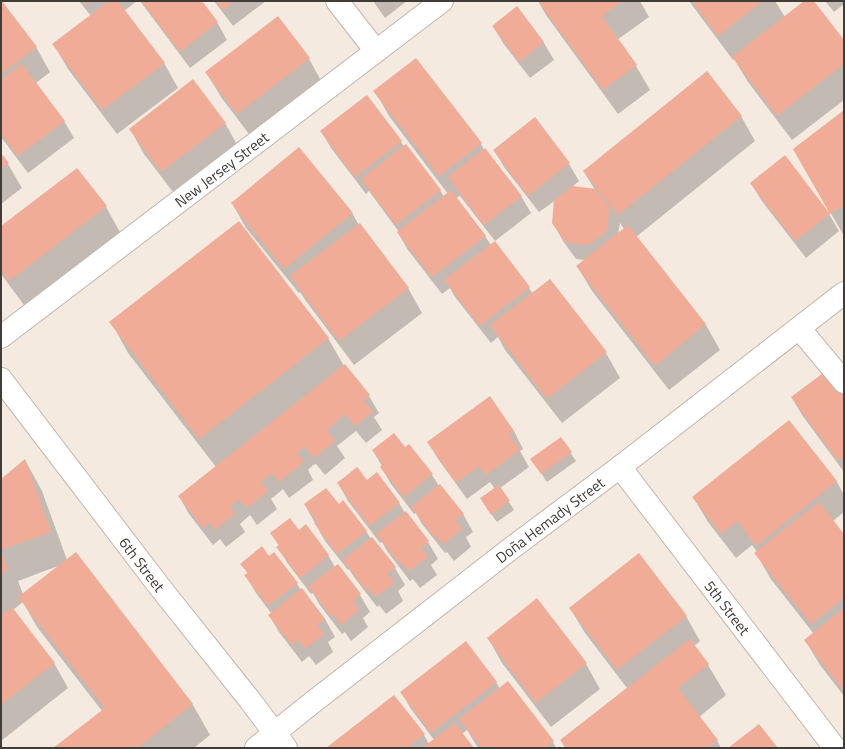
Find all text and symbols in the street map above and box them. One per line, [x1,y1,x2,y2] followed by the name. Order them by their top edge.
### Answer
[169,125,274,213] street label: New Jersey Street
[490,471,610,568] street label: Doña Hemady Street
[114,532,171,597] street label: 6th Street
[699,575,756,640] street label: 5th Street

